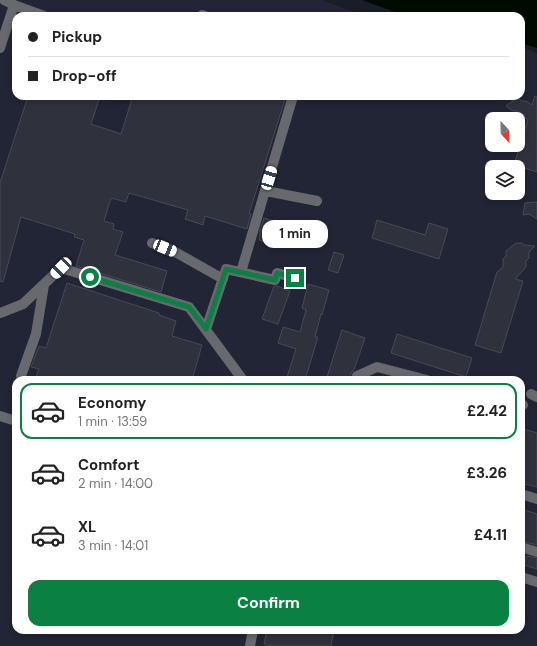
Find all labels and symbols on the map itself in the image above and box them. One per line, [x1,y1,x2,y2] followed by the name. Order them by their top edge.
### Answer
[485,112,525,152] north arrow
[260,165,278,191] car
[262,220,328,248] callout: 1 min
[152,238,178,258] car
[48,255,74,281] car
[81,268,99,286] route start
[286,269,304,287] route end

